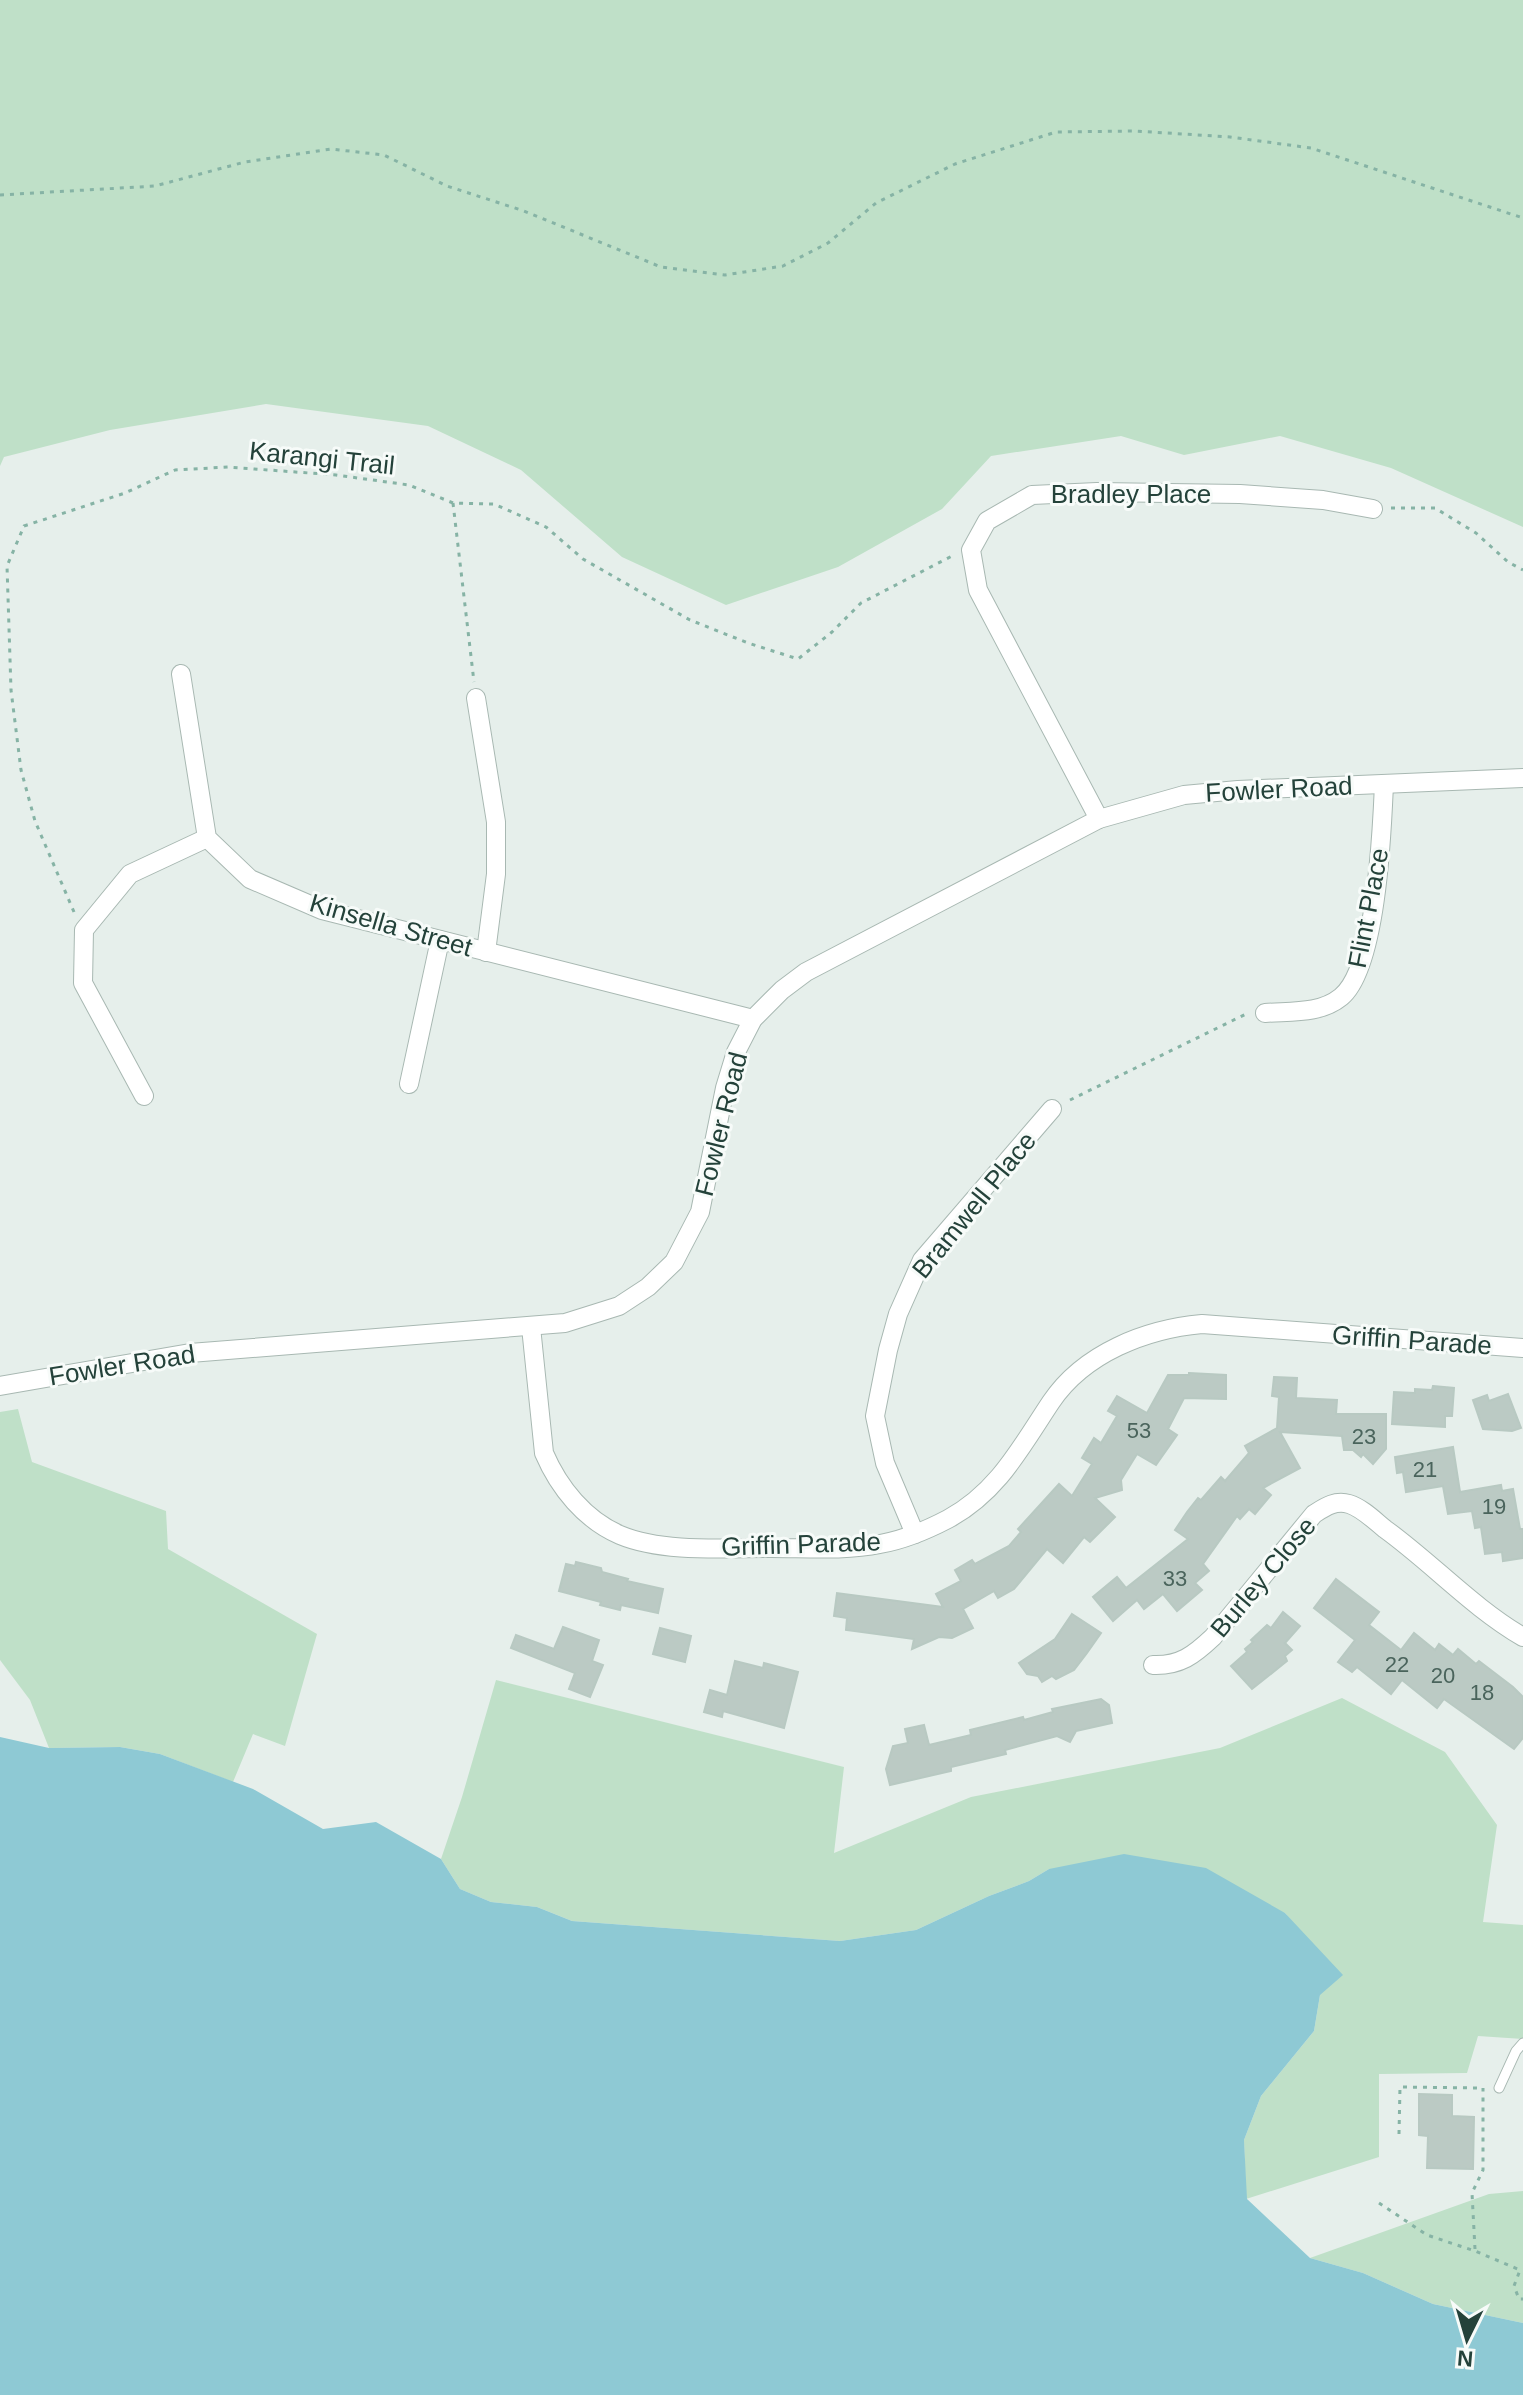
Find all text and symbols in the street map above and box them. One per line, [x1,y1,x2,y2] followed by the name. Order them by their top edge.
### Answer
[248,435,396,481] street label: Karangi Trail
[1051,479,1211,509] street label: Bradley Place
[1205,770,1353,808] street label: Fowler Road
[1342,846,1394,970] street label: Flint Place
[306,887,476,963] street label: Kinsella Street
[689,1049,753,1199] street label: Fowler Road
[906,1126,1042,1284] street label: Bramwell Place
[1331,1319,1493,1361] street label: Griffin Parade
[47,1339,197,1391] street label: Fowler Road
[1127,1418,1151,1443] house number: 53
[1352,1424,1376,1449] house number: 23
[1413,1457,1437,1482] house number: 21
[1482,1494,1506,1519] house number: 19
[1204,1511,1322,1643] street label: Burley Close
[721,1526,881,1562] street label: Griffin Parade
[1163,1566,1187,1591] house number: 33
[1385,1652,1409,1677] house number: 22
[1431,1663,1455,1688] house number: 20
[1470,1680,1494,1705] house number: 18
[1427,2299,1507,2379] north arrow
[1456,2345,1474,2372] text: N

